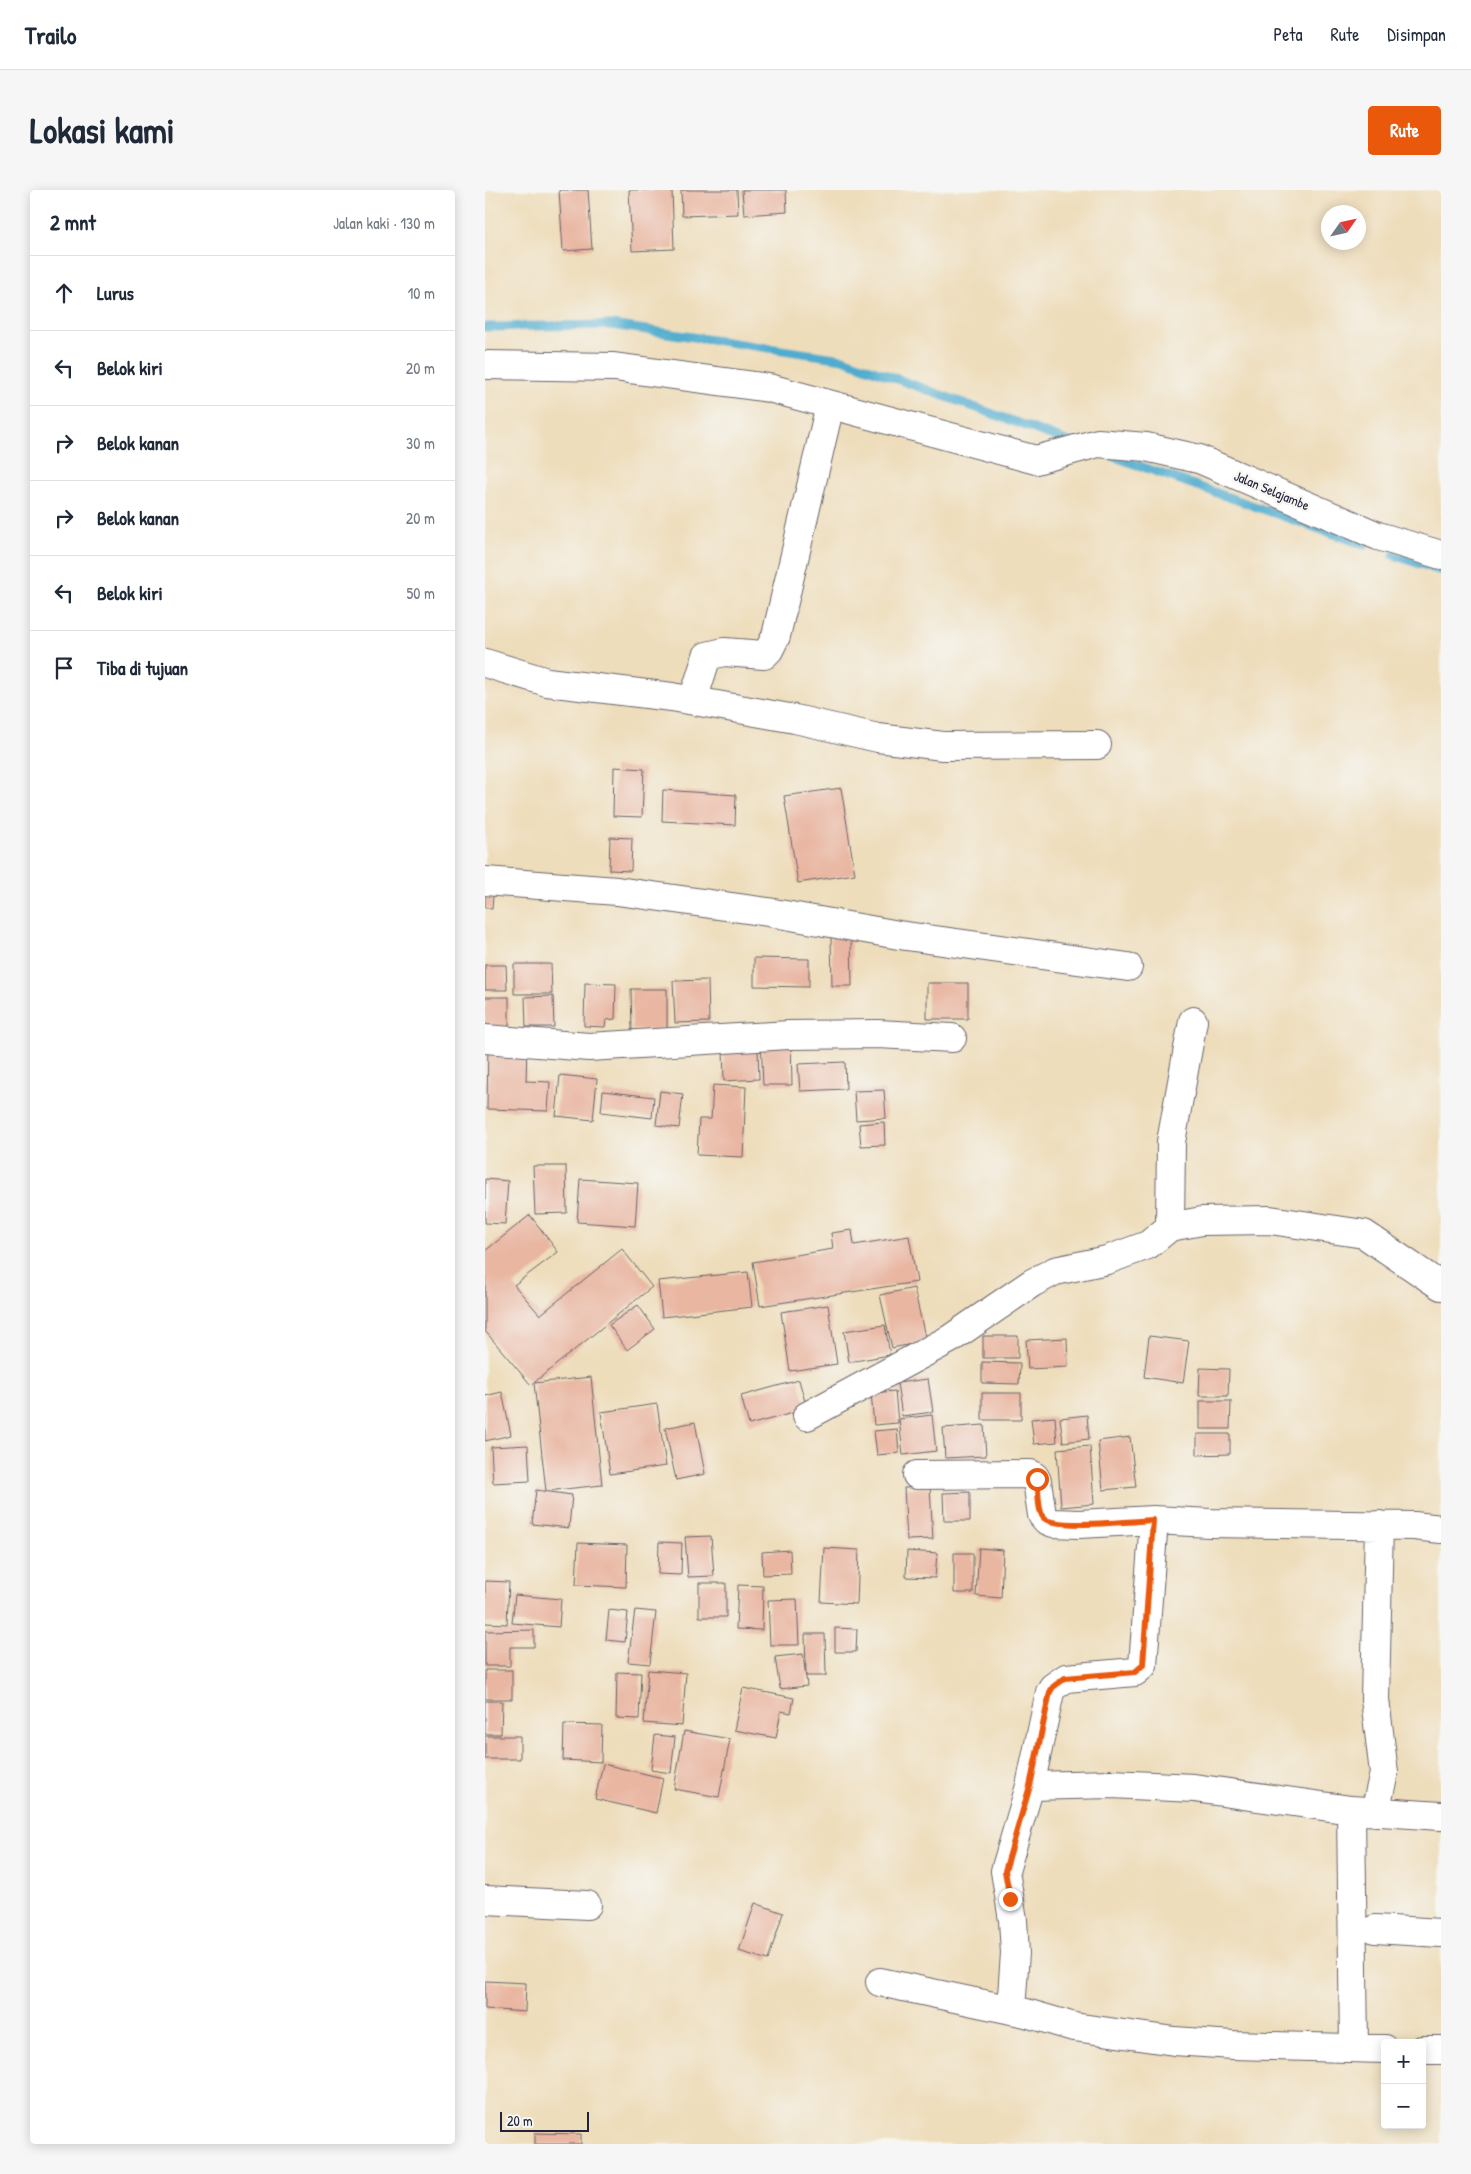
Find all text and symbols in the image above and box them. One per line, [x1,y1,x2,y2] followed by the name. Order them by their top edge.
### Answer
[25,19,76,51] text: Trailo
[1274,22,1303,47] text: Peta
[1331,22,1359,47] text: Rute
[1387,22,1446,47] text: Disimpan
[1368,106,1441,155] button: Rute
[30,107,175,154] text: Lokasi kami
[1321,205,1366,250] north arrow
[50,208,96,237] text: 2 mnt
[333,212,435,234] text: Jalan kaki · 130 m
[50,279,78,307] icon: ahead
[97,280,134,306] text: Lurus
[407,282,435,304] text: 10 m
[50,354,78,382] icon: left
[97,355,163,381] text: Belok kiri
[406,357,435,379] text: 20 m
[50,429,78,457] icon: right
[97,430,179,456] text: Belok kanan
[406,432,435,454] text: 30 m
[1231,466,1313,516] street label: Jalan Selajambe
[50,504,78,532] icon: right
[97,505,179,531] text: Belok kanan
[406,507,435,529] text: 20 m
[50,579,78,607] icon: left
[97,580,163,606] text: Belok kiri
[407,582,435,604] text: 50 m
[50,654,78,682] icon: arrive
[97,655,188,681] text: Tiba di tujuan
[1026,1468,1049,1491] route start
[999,1888,1022,1911] route end
[1381,2039,1426,2129] map controls
[1381,2039,1426,2084] button: +
[1381,2084,1426,2129] button: −
[500,2109,589,2132] scale bar
[507,2111,533,2130] text: 20 m

